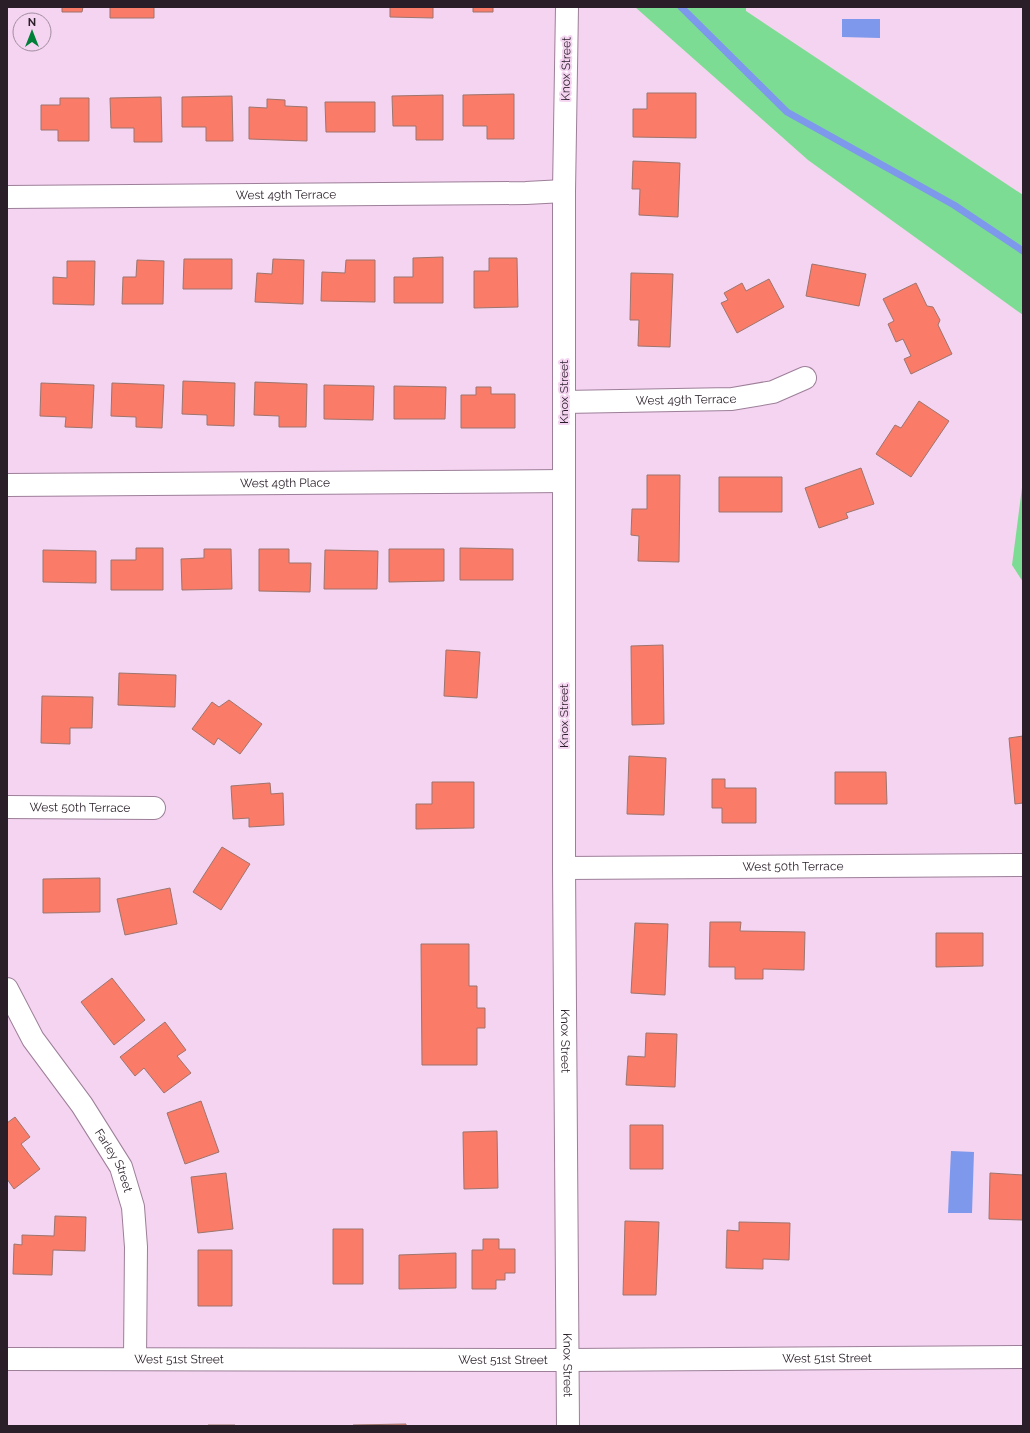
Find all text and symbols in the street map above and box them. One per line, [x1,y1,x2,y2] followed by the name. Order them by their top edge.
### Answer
[12,12,52,52] north arrow
[28,16,36,29] text: N
[558,37,574,101] street label: Knox Street
[236,187,336,202] street label: West 49th Terrace
[557,360,571,424] street label: Knox Street
[636,391,737,408] street label: West 49th Terrace
[240,476,330,490] street label: West 49th Place
[557,684,571,748] street label: Knox Street
[29,800,131,815] street label: West 50th Terrace
[742,859,844,874] street label: West 50th Terrace
[558,1009,572,1073] street label: Knox Street
[92,1126,135,1194] street label: Farley Street
[560,1333,575,1397] street label: Knox Street
[782,1351,872,1366] street label: West 51st Street
[134,1352,224,1366] street label: West 51st Street
[458,1353,548,1367] street label: West 51st Street

